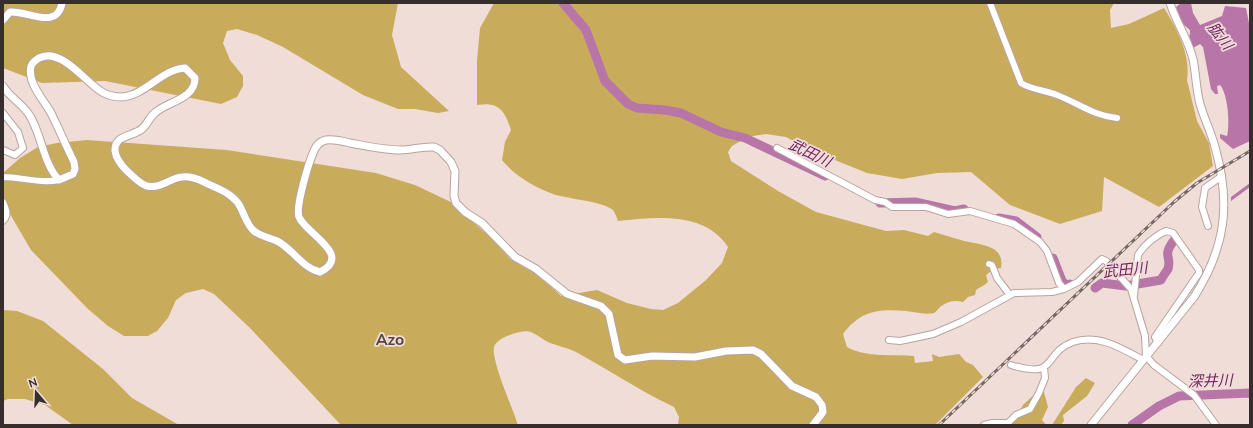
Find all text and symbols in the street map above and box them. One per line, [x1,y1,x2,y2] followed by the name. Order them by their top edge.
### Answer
[1203,18,1238,56] water label: 肱川
[785,134,836,173] water label: 武田川
[1102,257,1150,282] water label: 武田川
[376,329,404,351] district label: Azo
[1187,370,1235,392] water label: 深井川
[16,372,56,412] north arrow
[27,375,39,391] text: N

